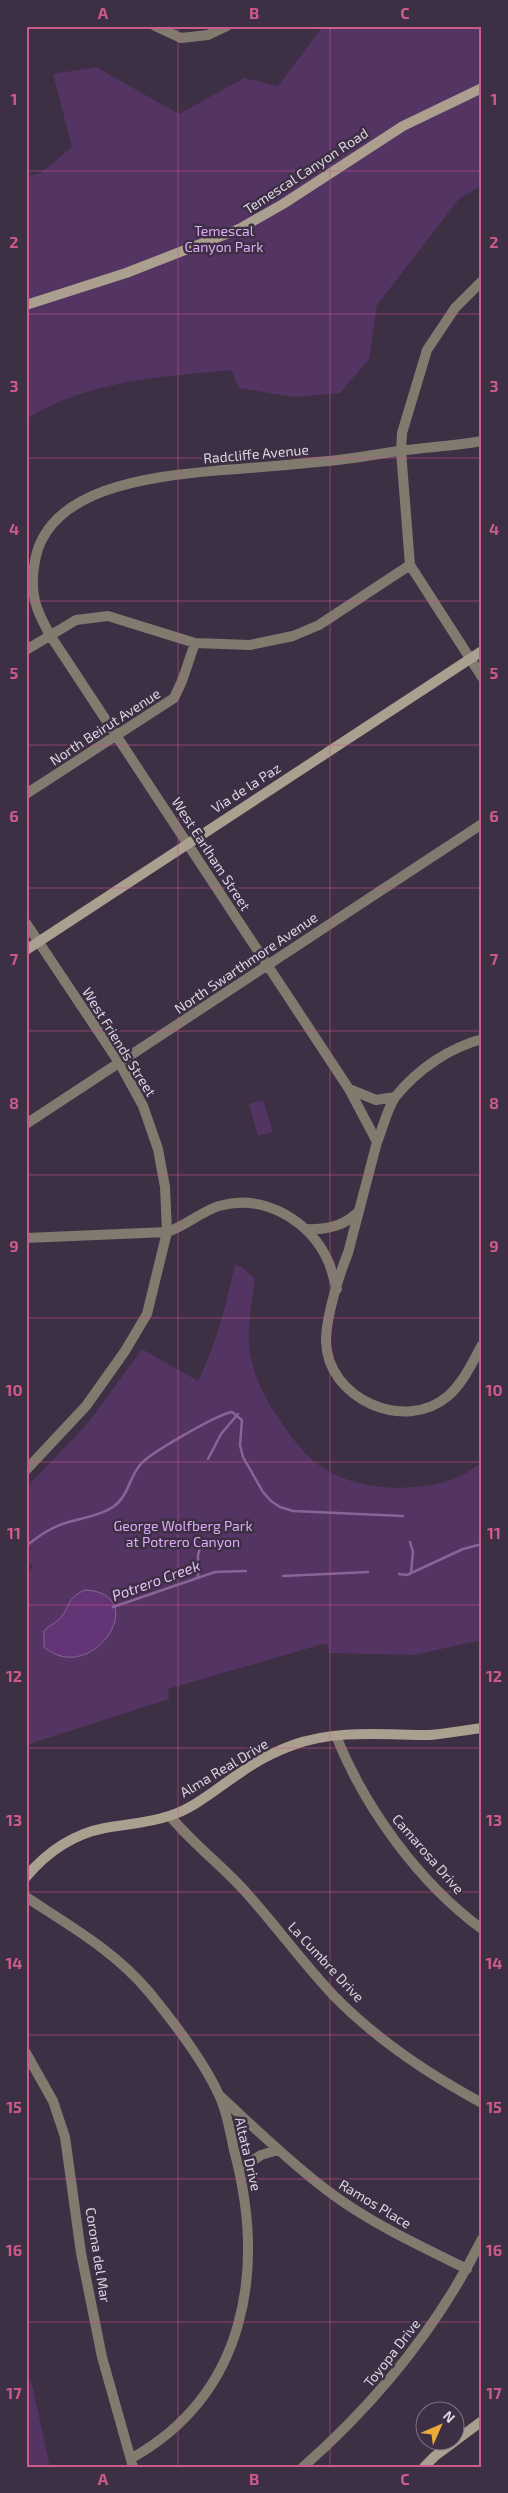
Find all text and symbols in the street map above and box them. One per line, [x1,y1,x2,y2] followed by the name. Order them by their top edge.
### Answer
[98,3,109,22] text: A
[249,3,259,22] text: B
[400,3,410,22] text: C
[11,89,17,108] text: 1
[491,89,497,108] text: 1
[240,124,371,217] street label: Temescal Canyon Road
[185,222,263,255] park label: Temescal Canyon Park
[9,232,19,251] text: 2
[489,232,499,251] text: 2
[9,376,19,395] text: 3
[489,376,499,395] text: 3
[202,440,309,467] street label: Radcliffe Avenue
[9,519,19,538] text: 4
[489,519,499,538] text: 4
[10,663,19,682] text: 5
[490,663,499,682] text: 5
[46,685,163,769] street label: North Beirut Avenue
[208,759,284,816] street label: Via de la Paz
[168,794,254,914] street label: West Earlham Street
[9,806,19,825] text: 6
[489,806,499,825] text: 6
[171,908,321,1017] street label: North Swarthmore Avenue
[10,949,19,968] text: 7
[490,949,499,968] text: 7
[79,984,160,1099] street label: West Friends Street
[9,1093,19,1112] text: 8
[489,1093,499,1112] text: 8
[9,1236,19,1255] text: 9
[489,1236,499,1255] text: 9
[5,1380,23,1399] text: 10
[485,1380,503,1399] text: 10
[113,1517,253,1550] park label: George Wolfberg Park at Potrero Canyon
[7,1523,21,1542] text: 11
[487,1523,501,1542] text: 11
[109,1556,202,1604] water label: Potrero Creek
[6,1666,22,1685] text: 12
[486,1666,502,1685] text: 12
[177,1735,271,1801] street label: Alma Real Drive
[6,1810,22,1829] text: 13
[389,1810,468,1897] street label: Camarosa Drive
[486,1810,502,1829] text: 13
[285,1918,368,2005] street label: La Cumbre Drive
[5,1953,23,1972] text: 14
[485,1953,503,1972] text: 14
[6,2097,22,2116] text: 15
[486,2097,502,2116] text: 15
[232,2115,265,2192] street label: Altata Drive
[336,2175,414,2232] street label: Ramos Place
[83,2206,114,2304] street label: Corona del Mar
[6,2240,22,2259] text: 16
[486,2240,502,2259] text: 16
[360,2315,424,2390] street label: Toyopa Drive
[6,2383,22,2402] text: 17
[486,2383,502,2402] text: 17
[416,2400,466,2450] north arrow
[440,2407,459,2426] text: N
[98,2469,109,2488] text: A
[249,2469,259,2488] text: B
[400,2469,410,2488] text: C

